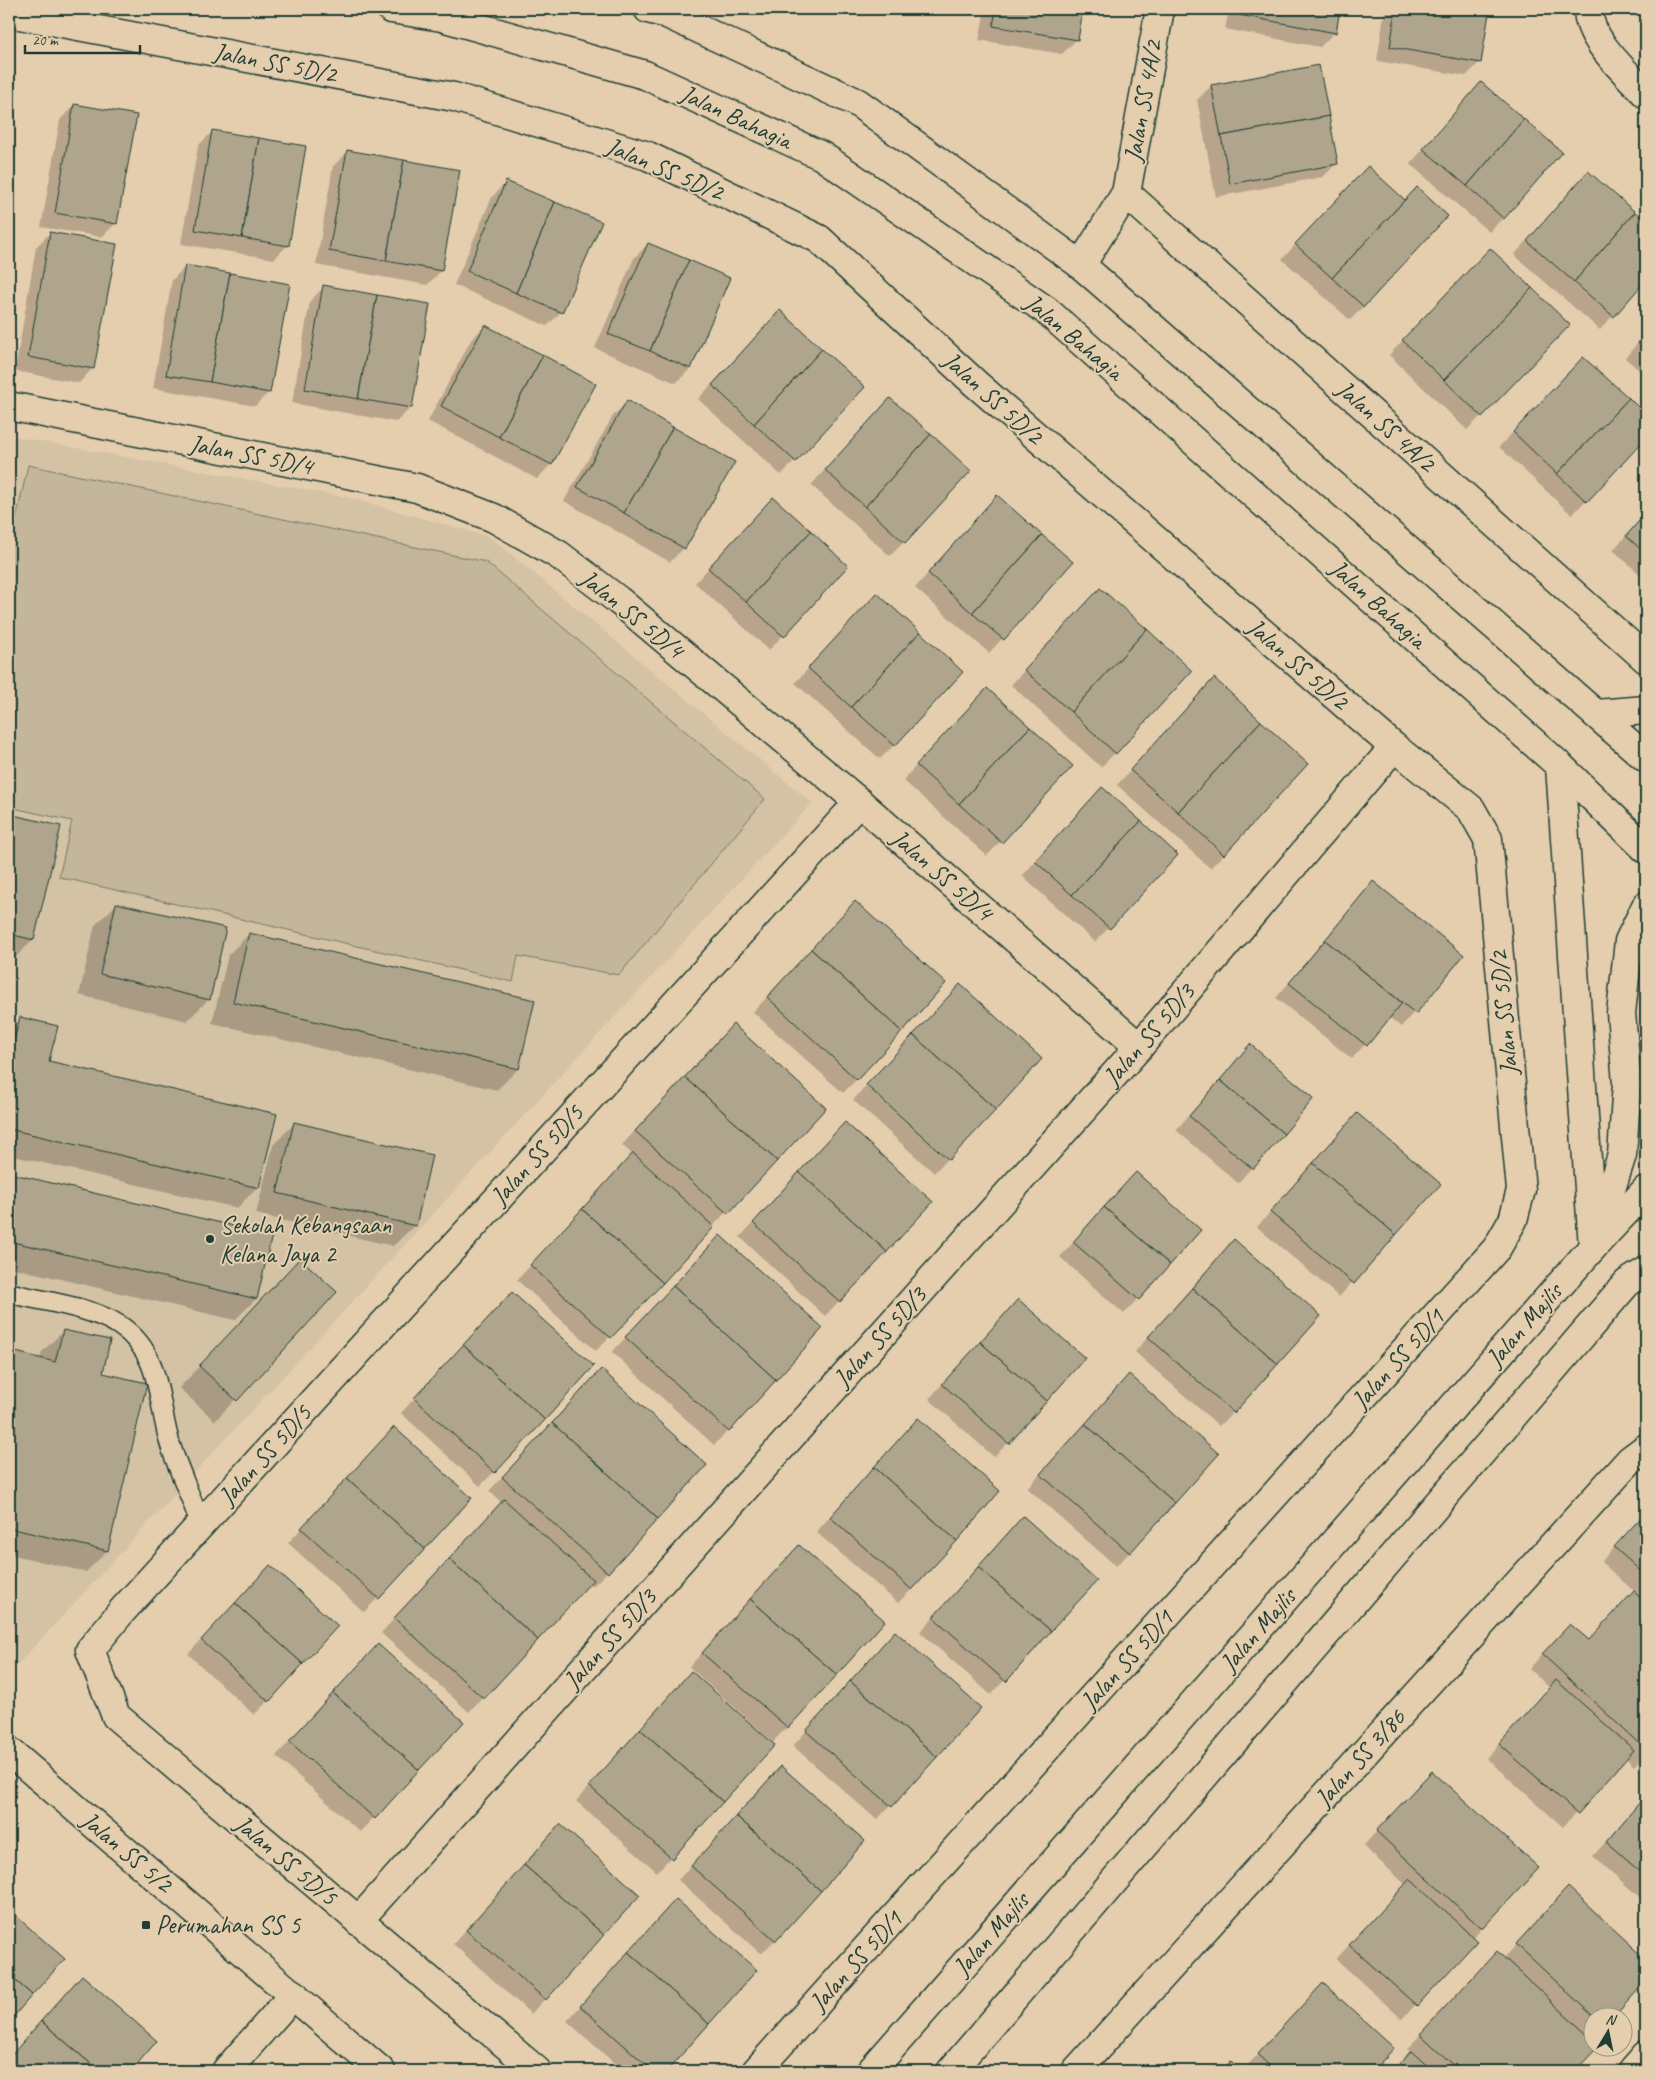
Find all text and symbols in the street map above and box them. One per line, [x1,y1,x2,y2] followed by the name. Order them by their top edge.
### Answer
[25,22,140,54] scale bar
[32,31,59,50] text: 20 m
[210,35,341,91] street label: Jalan SS 5D/2
[1116,36,1170,165] street label: Jalan SS 4A/2
[674,77,799,158] street label: Jalan Bahagia
[601,130,730,209] street label: Jalan SS 5D/2
[1017,286,1132,389] street label: Jalan Bahagia
[935,344,1051,453] street label: Jalan SS 5D/2
[1329,372,1444,480] street label: Jalan SS 4A/2
[186,427,318,483] street label: Jalan SS 5D/4
[1322,552,1435,658] street label: Jalan Bahagia
[573,562,693,667] street label: Jalan SS 5D/4
[1240,610,1357,718] street label: Jalan SS 5D/2
[884,821,1002,930] street label: Jalan SS 5D/4
[1482,948,1525,1077] street label: Jalan SS 5D/2
[1095,976,1203,1093] street label: Jalan SS 5D/3
[483,1097,592,1213] street label: Jalan SS 5D/5
[220,1209,392,1270] place label: Sekolah Kebangsaan Kelana Jaya 2
[204,1233,216,1245] marker: Sekolah Kebangsaan Kelana Jaya 2
[1478,1275,1571,1374] street label: Jalan Majlis
[826,1279,935,1395] street label: Jalan SS 5D/3
[1344,1301,1453,1417] street label: Jalan SS 5D/1
[211,1397,320,1513] street label: Jalan SS 5D/5
[1212,1580,1305,1679] street label: Jalan Majlis
[556,1581,665,1697] street label: Jalan SS 5D/3
[1073,1602,1182,1718] street label: Jalan SS 5D/1
[1307,1702,1413,1814] street label: Jalan SS 3/86
[74,1804,181,1901] street label: Jalan SS 5/2
[227,1807,345,1913] street label: Jalan SS 5D/5
[945,1884,1038,1983] street label: Jalan Majlis
[802,1903,911,2019] street label: Jalan SS 5D/1
[156,1909,302,1941] place label: Perumahan SS 5
[140,1919,152,1931] marker: Perumahan SS 5
[1582,2008,1632,2058] north arrow
[1604,2011,1618,2029] text: N

